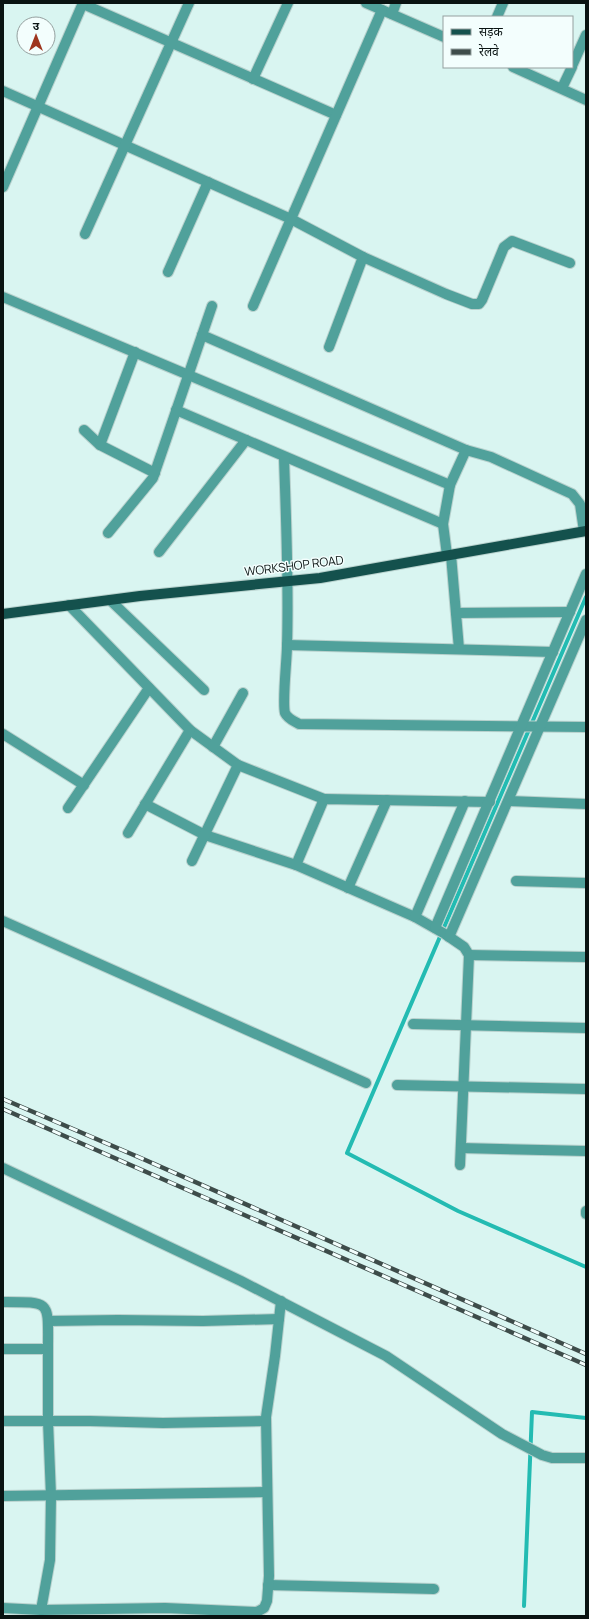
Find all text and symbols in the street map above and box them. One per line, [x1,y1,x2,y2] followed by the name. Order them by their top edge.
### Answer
[16,16,56,56] north arrow
[443,16,573,68] legend
[33,18,40,33] text: उ
[479,23,504,40] text: सड़क
[479,43,499,60] text: रेलवे
[243,551,344,580] street label: WORKSHOP ROAD

